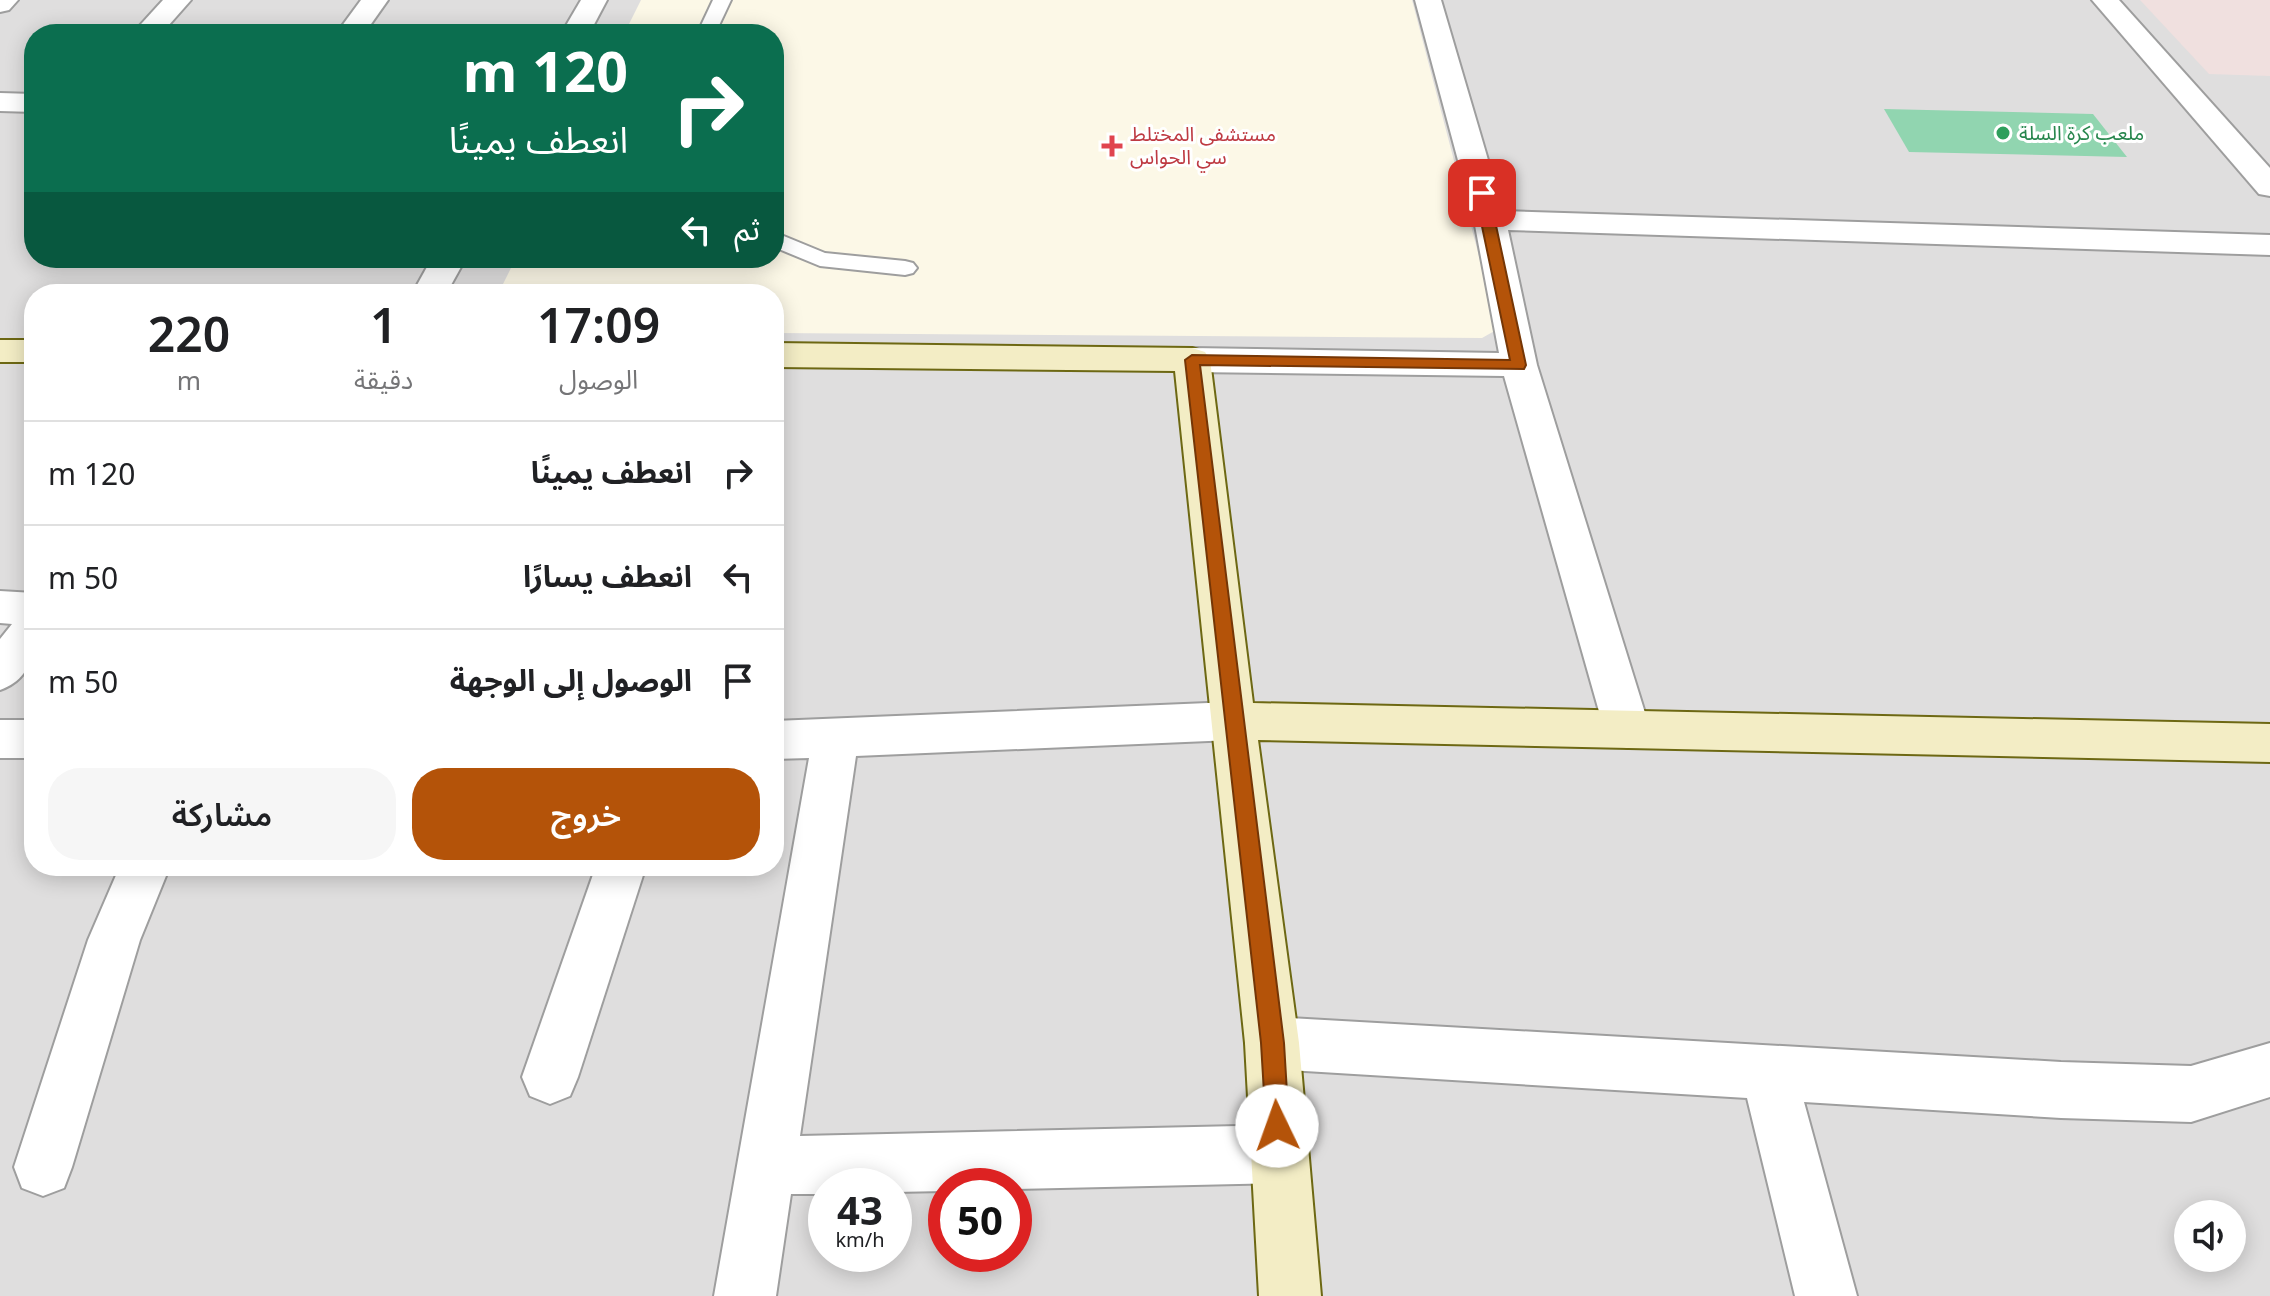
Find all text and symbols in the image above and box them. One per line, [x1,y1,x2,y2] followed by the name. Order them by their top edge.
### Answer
[463,32,628,108] text: 120 m
[656,56,760,160] icon: right
[449,115,628,164] text: انعطف يمينًا
[2019,119,2144,146] place label: ملعب كرة السلة
[1130,120,1276,173] place label: مستشفى المختلط سي الحواس
[1994,124,2012,142] marker: ملعب كرة السلة
[1101,135,1123,157] marker: مستشفى المختلط سي الحواس
[1448,159,1516,227] pin
[1460,171,1504,215] icon: arrive
[674,208,718,252] icon: left
[734,208,760,249] text: ثم
[370,292,397,357] text: 1
[537,292,660,357] text: 17:09
[148,301,230,366] text: 220
[354,361,413,397] text: دقيقة
[559,361,638,397] text: الوصول
[177,362,201,398] text: m
[531,451,692,492] text: انعطف يمينًا
[716,451,760,495] icon: right
[48,453,135,494] text: 120 m
[523,555,692,596] text: انعطف يسارًا
[716,555,760,599] icon: left
[48,557,118,598] text: 50 m
[450,659,692,700] text: الوصول إلى الوجهة
[716,659,760,703] icon: arrive
[48,661,118,702] text: 50 m
[48,768,396,860] button: مشاركة
[412,768,760,860] button: خروج
[1235,1084,1319,1168] position arrow
[928,1168,1032,1272] speed limit sign: 50
[837,1182,883,1237] text: 43
[2174,1200,2246,1272] map controls
[2174,1200,2246,1272] button: sound
[835,1226,885,1253] text: km/h

